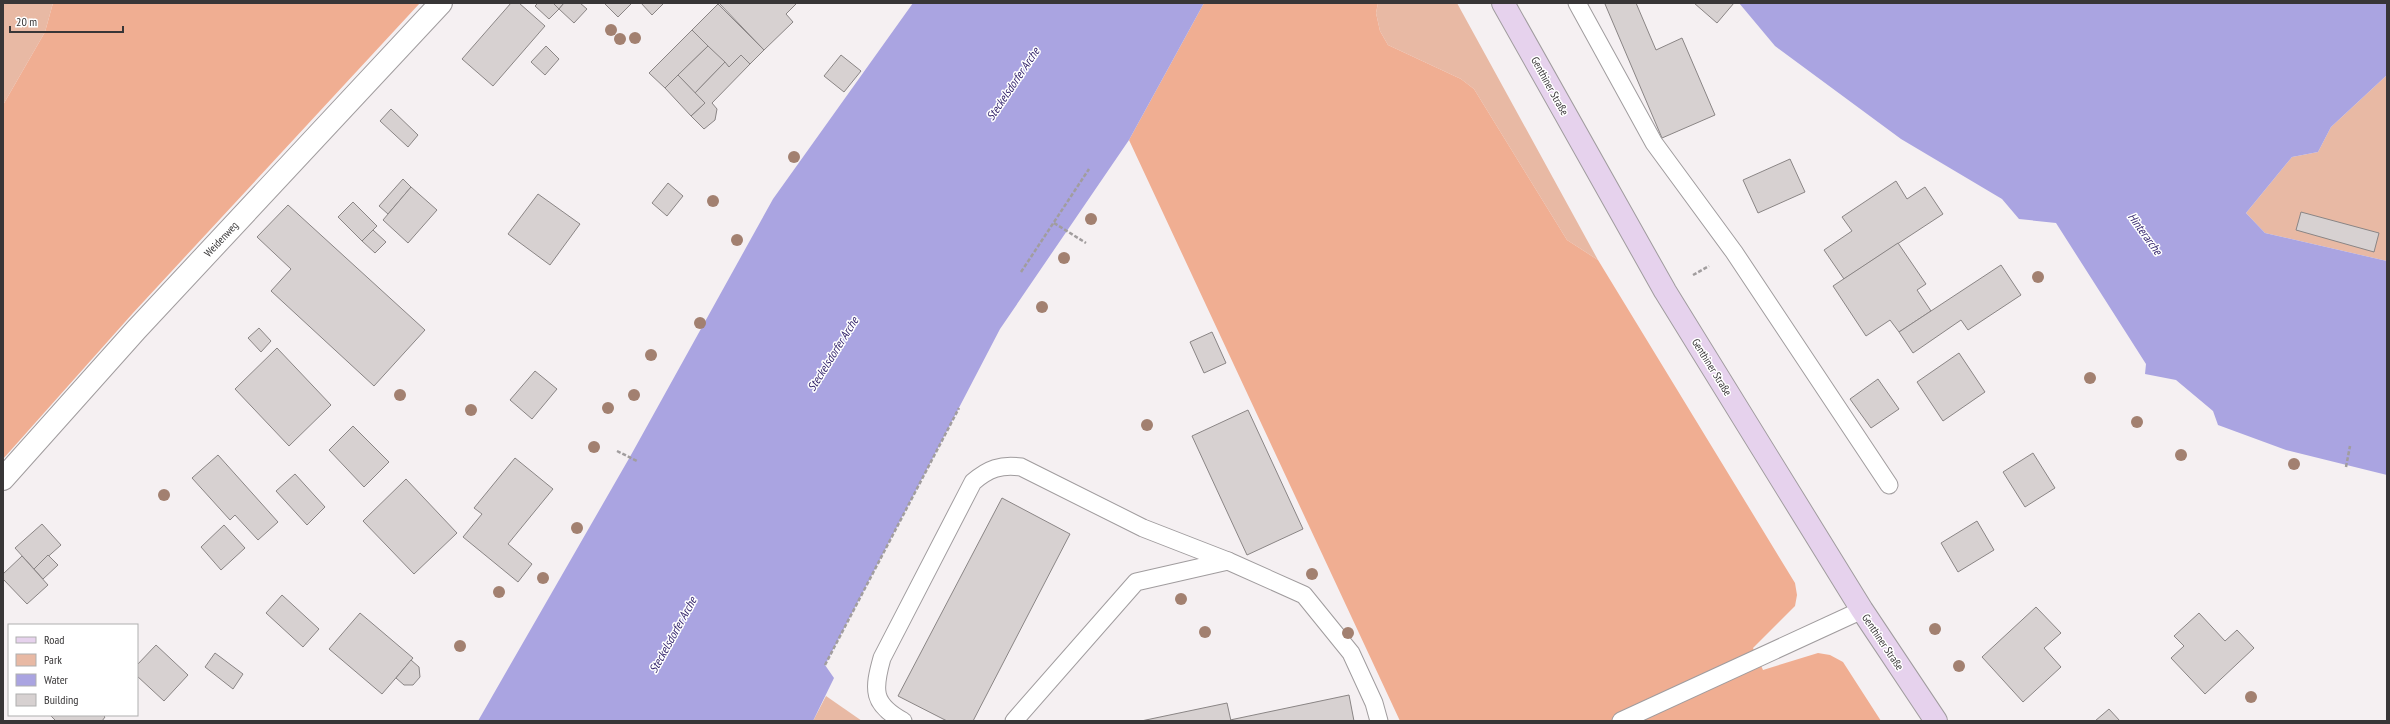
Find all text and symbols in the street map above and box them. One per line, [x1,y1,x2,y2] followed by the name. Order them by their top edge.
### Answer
[10,8,123,34] scale bar
[16,14,37,29] text: 20 m
[983,44,1043,123] water label: Steckelsdorfer Arche
[1528,54,1572,118] street label: Genthiner Straße
[2125,210,2166,259] water label: Hinterarche
[201,218,241,260] street label: Weidenweg
[804,313,862,394] water label: Steckelsdorfer Arche
[1689,336,1735,399] street label: Genthiner Straße
[646,593,700,675] water label: Steckelsdorfer Arche
[1859,611,1907,673] street label: Genthiner Straße
[8,624,138,716] legend
[44,632,64,647] text: Road
[44,652,62,667] text: Park
[44,672,69,687] text: Water
[44,692,79,707] text: Building

